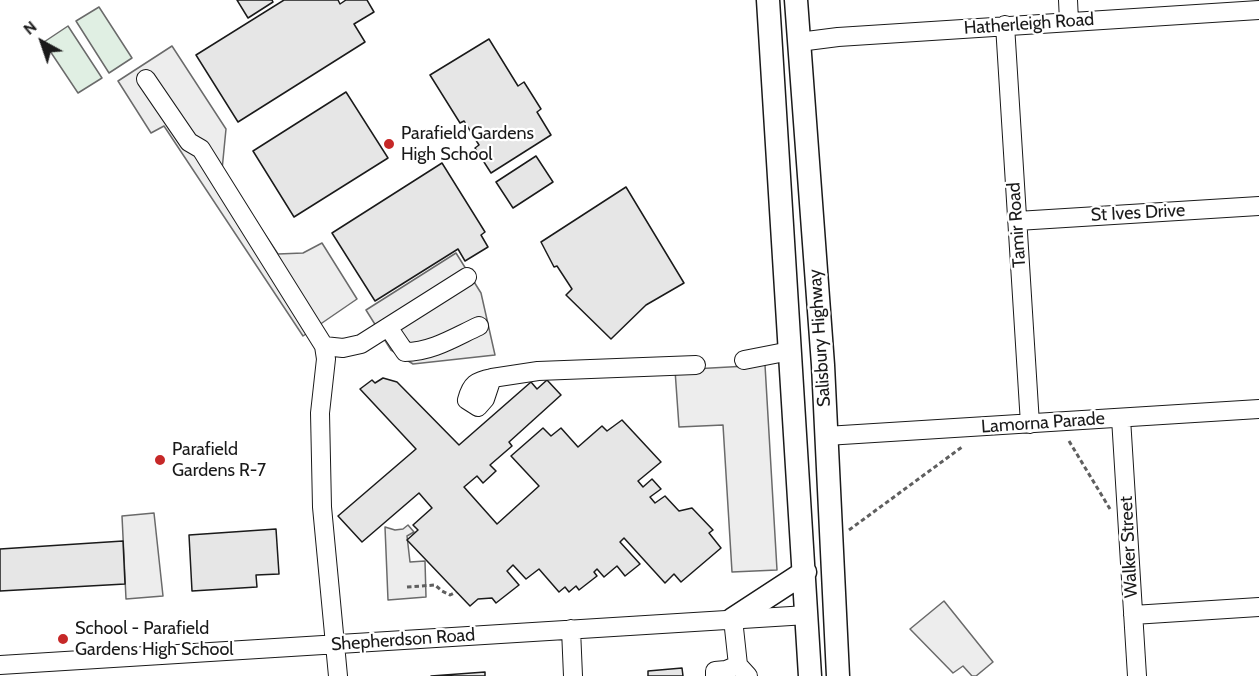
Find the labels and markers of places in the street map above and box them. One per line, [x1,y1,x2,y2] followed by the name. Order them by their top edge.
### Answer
[401,123,534,166] place label: Parafield Gardens High School
[382,137,396,151] marker: Parafield Gardens High School
[172,439,266,482] place label: Parafield Gardens R-7
[153,453,167,467] marker: Parafield Gardens R-7
[75,618,234,660] place label: School - Parafield Gardens High School
[56,632,70,646] marker: School - Parafield Gardens High School

